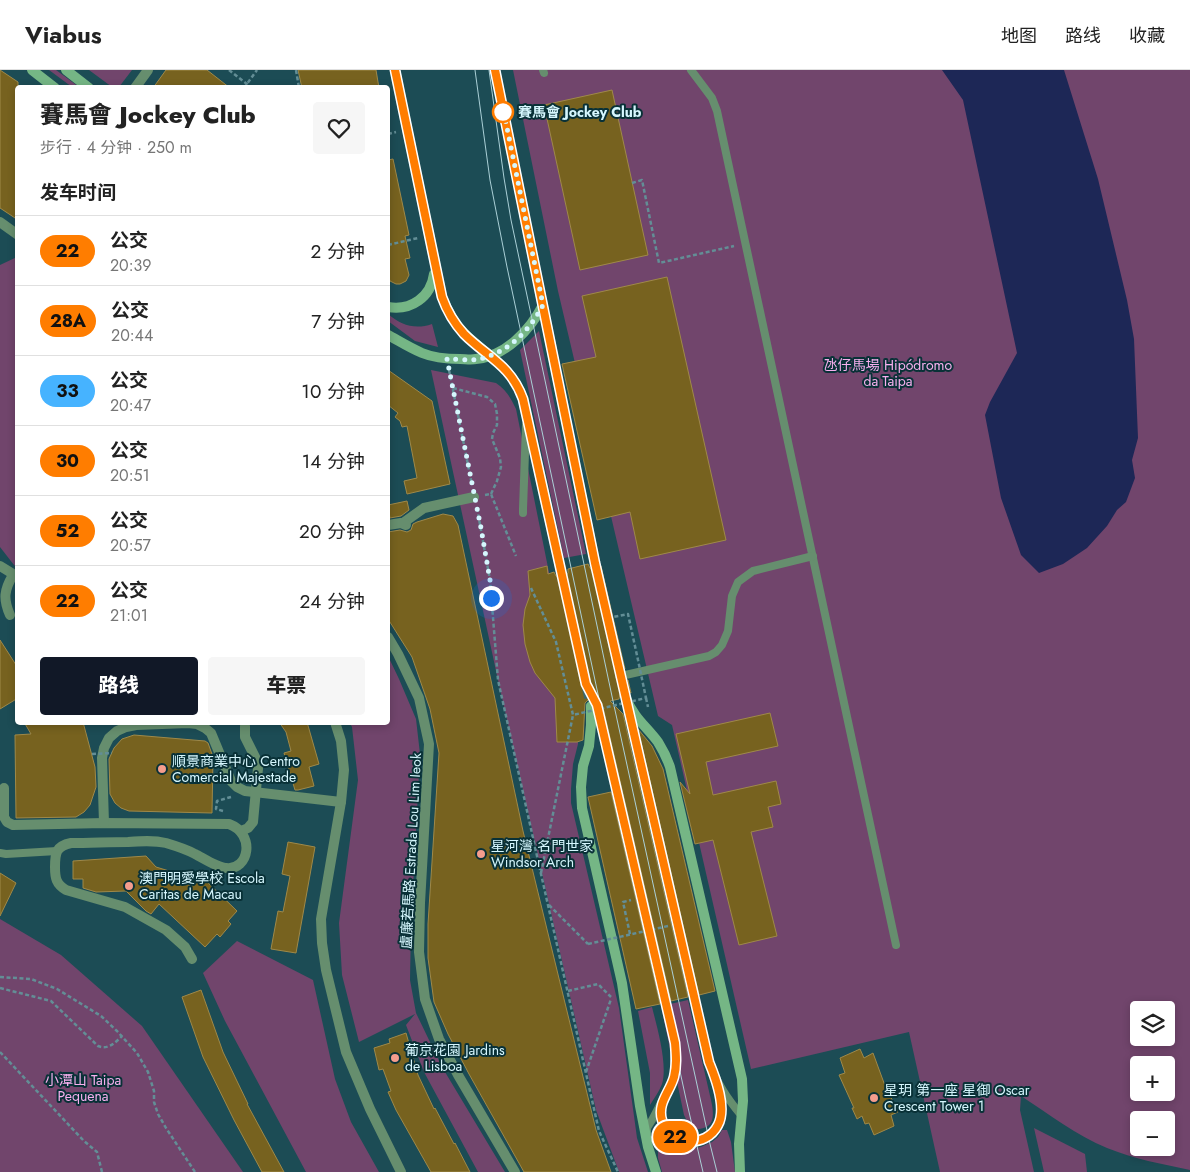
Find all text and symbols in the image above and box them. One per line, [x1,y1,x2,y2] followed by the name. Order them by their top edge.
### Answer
[25,17,102,52] text: Viabus
[1001,23,1037,49] text: 地图
[1065,23,1101,49] text: 路线
[1129,23,1165,49] text: 收藏
[40,97,256,132] text: 賽馬會 Jockey Club
[492,101,514,123] marker: 賽馬會 Jockey Club
[313,102,365,154] button: heart
[518,102,642,122] place label: 賽馬會 Jockey Club
[40,136,192,159] text: 步行 · 4 分钟 · 250 m
[40,179,116,206] text: 发车时间
[110,227,148,254] text: 公交
[56,238,79,264] text: 22
[310,238,365,265] text: 2 分钟
[110,254,151,277] text: 20:39
[111,297,149,324] text: 公交
[50,308,86,334] text: 28A
[311,308,365,335] text: 7 分钟
[111,324,153,347] text: 20:44
[824,355,952,391] park label: 氹仔馬場 Hipódromo da Taipa
[110,367,148,394] text: 公交
[56,378,79,404] text: 33
[301,378,365,405] text: 10 分钟
[110,394,151,417] text: 20:47
[110,437,148,464] text: 公交
[56,448,79,474] text: 30
[302,448,365,475] text: 14 分钟
[110,464,150,487] text: 20:51
[110,507,148,534] text: 公交
[56,518,79,544] text: 52
[299,518,365,545] text: 20 分钟
[110,534,151,557] text: 20:57
[110,577,148,604] text: 公交
[479,586,504,611] your location
[56,588,79,614] text: 22
[299,588,365,615] text: 24 分钟
[110,604,148,627] text: 21:01
[40,657,198,715] button: 路线
[208,657,365,715] button: 车票
[172,751,300,787] place label: 順景商業中心 Centro Comercial Majestade
[396,752,426,950] street label: 盧廉若馬路 Estrada Lou Lim Ieok
[156,763,168,775] marker: 順景商業中心 Centro Comercial Majestade
[491,836,593,872] place label: 星河灣 名門世家 Windsor Arch
[475,848,487,860] marker: 星河灣 名門世家 Windsor Arch
[139,868,265,904] place label: 澳門明愛學校 Escola Caritas de Macau
[123,880,135,892] marker: 澳門明愛學校 Escola Caritas de Macau
[1130,1001,1175,1156] map controls
[1130,1001,1175,1046] button: layers
[405,1040,505,1076] place label: 葡京花園 Jardins de Lisboa
[389,1052,401,1064] marker: 葡京花園 Jardins de Lisboa
[1130,1056,1175,1101] button: +
[45,1070,121,1106] park label: 小潭山 Taipa Pequena
[884,1080,1030,1116] place label: 星玥 第一座 星御 Oscar Crescent Tower 1
[868,1092,880,1104] marker: 星玥 第一座 星御 Oscar Crescent Tower 1
[1130,1111,1175,1156] button: −
[652,1121,698,1153] line badge: 22
[663,1124,687,1150] text: 22

